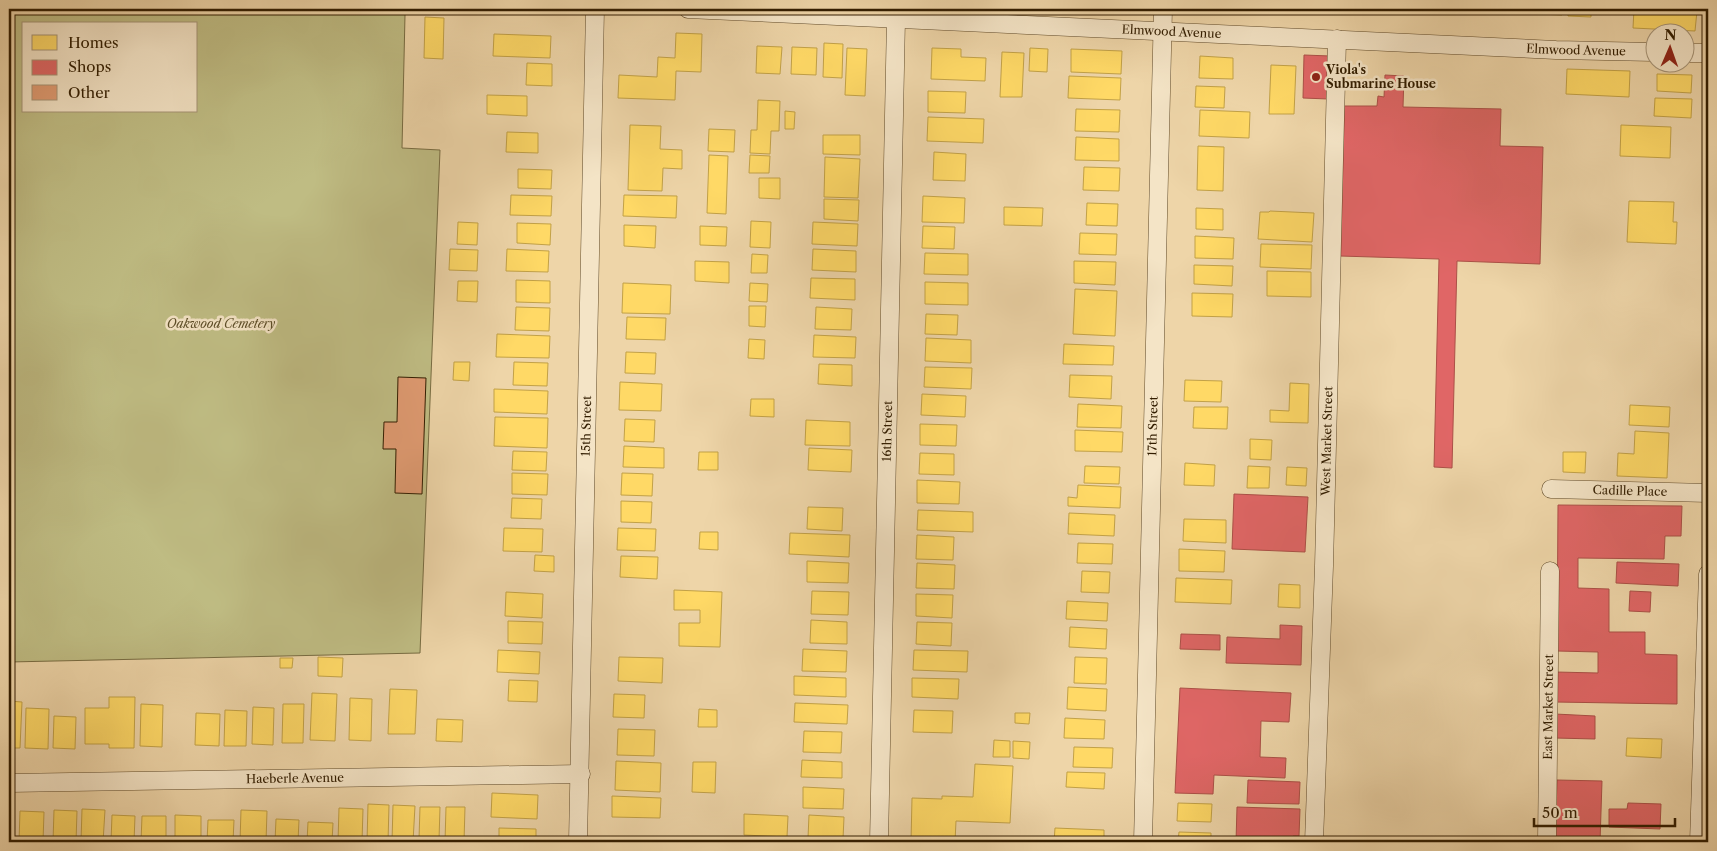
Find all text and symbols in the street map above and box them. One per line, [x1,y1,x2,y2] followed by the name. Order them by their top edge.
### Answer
[1121,21,1222,41] street label: Elmwood Avenue
[22,22,198,112] legend
[1644,22,1694,72] north arrow
[1664,26,1677,44] text: N
[68,33,119,52] text: Homes
[1526,41,1626,58] street label: Elmwood Avenue
[68,57,111,76] text: Shops
[1325,62,1436,91] place label: Viola's Submarine House
[1310,71,1322,83] marker: Viola's Submarine House
[68,83,111,102] text: Other
[167,316,275,331] park label: Oakwood Cemetery
[1318,385,1335,497] street label: West Market Street
[578,395,594,457] street label: 15th Street
[1144,395,1161,456] street label: 17th Street
[879,400,895,462] street label: 16th Street
[1593,482,1668,499] street label: Cadille Place
[1540,653,1556,760] street label: East Market Street
[246,770,344,786] street label: Haeberle Avenue
[1534,796,1676,828] scale bar
[1542,803,1578,822] text: 50 m

